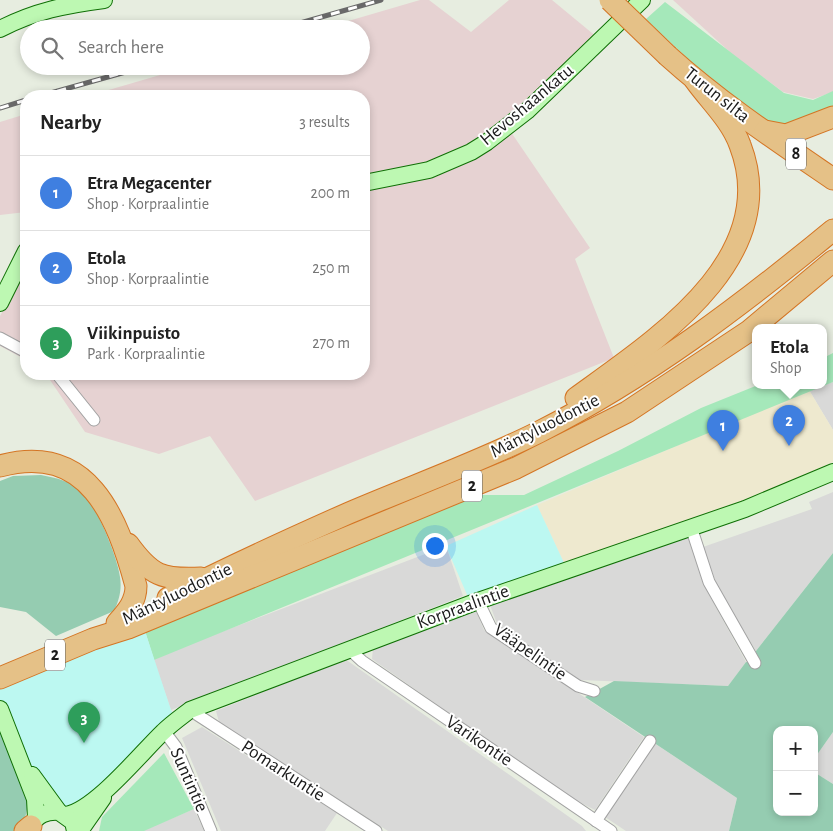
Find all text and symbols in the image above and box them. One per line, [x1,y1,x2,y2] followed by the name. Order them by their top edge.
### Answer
[20,20,370,75] search box
[38,34,66,62] icon: search
[78,38,164,57] text: Search here
[477,60,578,149] street label: Hevoshaankatu
[681,64,753,126] street label: Turun silta
[40,112,101,133] text: Nearby
[299,114,350,130] text: 3 results
[786,138,806,170] road number: 8
[87,174,211,193] text: Etra Megacenter
[53,185,59,201] text: 1
[310,185,350,201] text: 200 m
[87,196,209,212] text: Shop · Korpraalintie
[87,249,126,268] text: Etola
[52,260,60,276] text: 2
[312,260,350,276] text: 250 m
[87,271,209,287] text: Shop · Korpraalintie
[87,324,180,343] text: Viikinpuisto
[752,324,827,389] popup
[53,335,59,351] text: 3
[312,335,350,351] text: 270 m
[770,338,809,357] text: Etola
[87,346,205,362] text: Park · Korpraalintie
[770,360,802,376] text: Shop
[488,390,602,462] street label: Mäntyluodontie
[773,405,805,446] pin: 2
[707,410,739,451] pin: 1
[462,471,482,502] road number: 2
[422,533,448,559] your location
[119,559,235,629] street label: Mäntyluodontie
[414,582,512,632] street label: Korpraalintie
[490,620,570,684] street label: Vääpelintie
[45,640,65,670] road number: 2
[68,702,100,743] pin: 3
[442,712,516,770] street label: Varikontie
[773,726,818,816] map controls
[773,726,818,771] button: +
[238,737,328,805] street label: Pomarkuntie
[166,745,212,815] street label: Suntintie
[773,771,818,816] button: −

